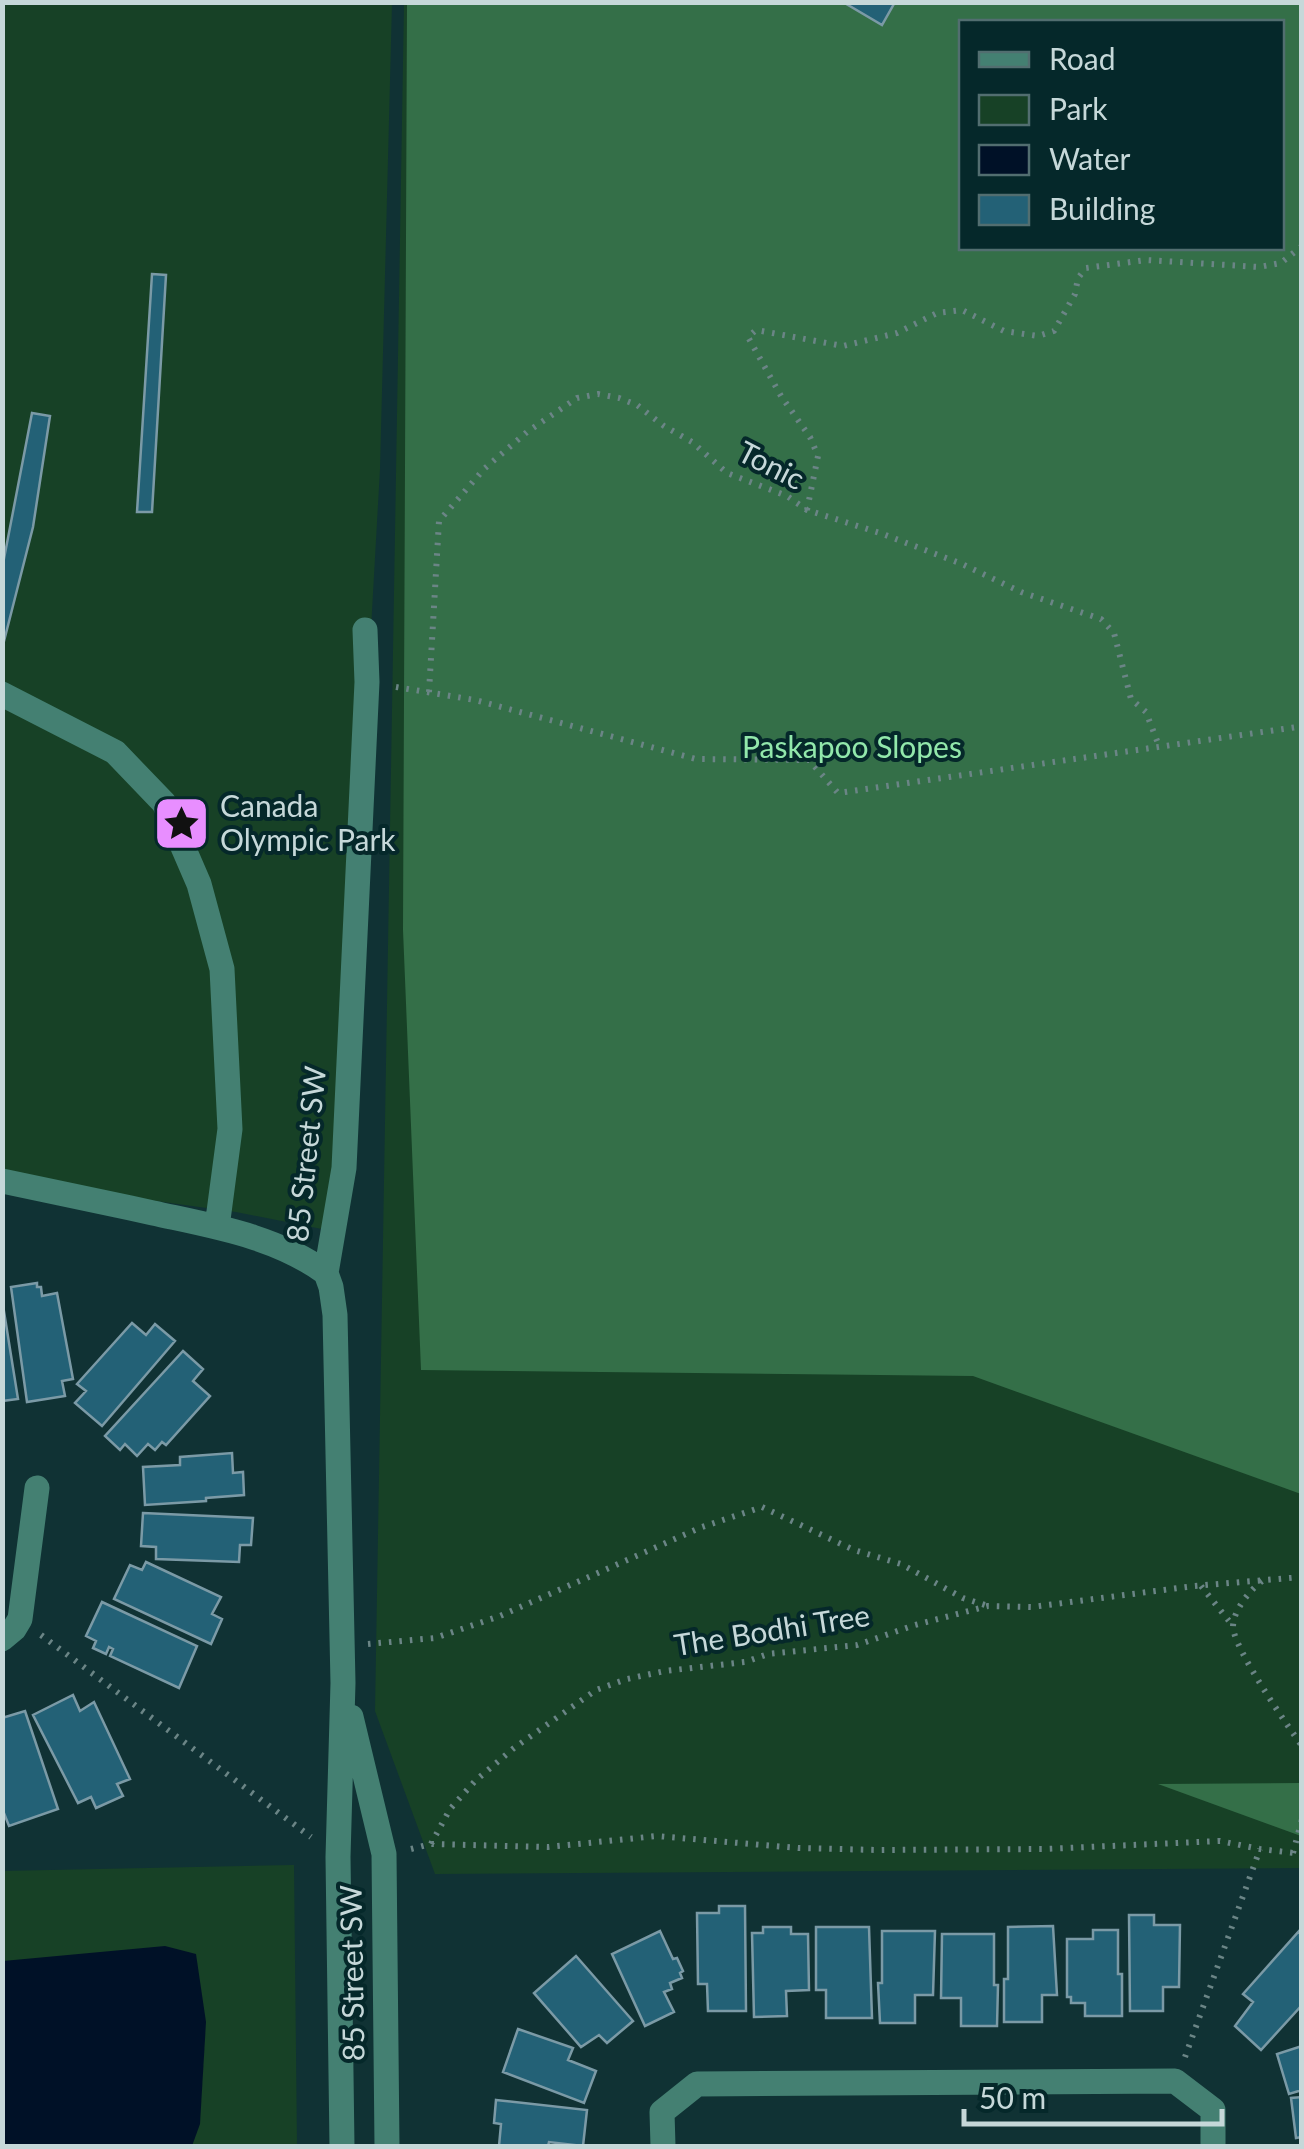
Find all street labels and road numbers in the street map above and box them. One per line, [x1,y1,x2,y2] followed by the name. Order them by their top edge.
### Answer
[733,432,811,496] street label: Tonic
[278,1064,332,1243] street label: 85 Street SW
[671,1596,872,1662] street label: The Bodhi Tree
[331,1885,371,2062] street label: 85 Street SW

